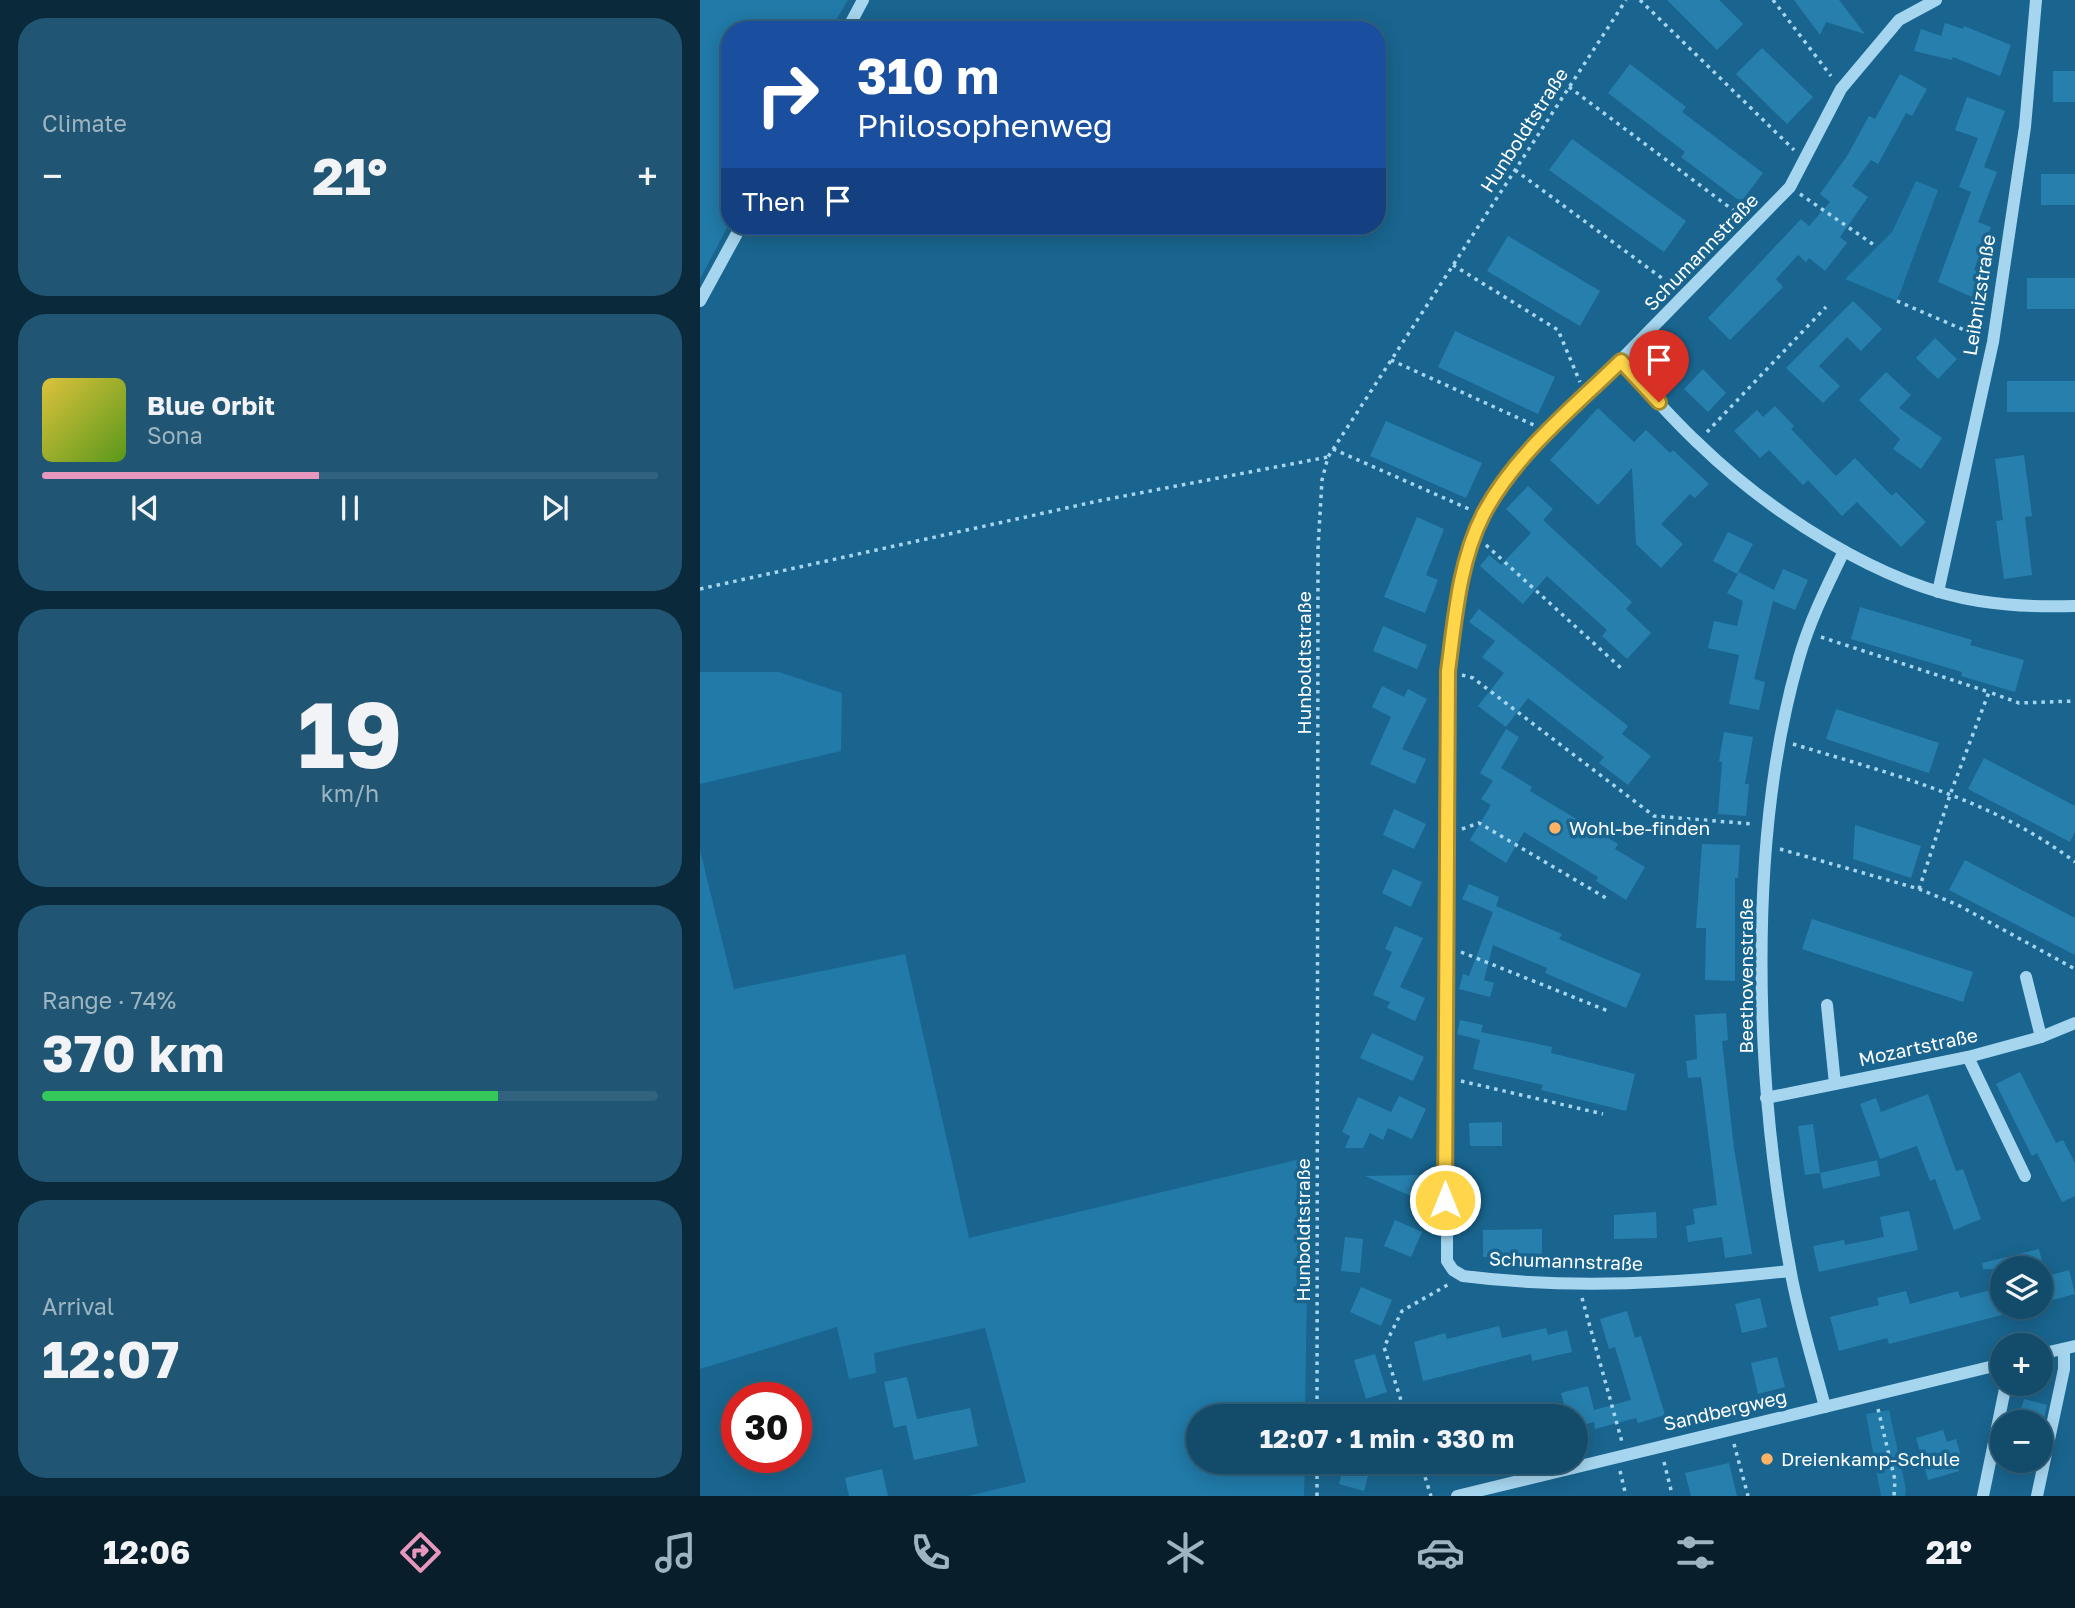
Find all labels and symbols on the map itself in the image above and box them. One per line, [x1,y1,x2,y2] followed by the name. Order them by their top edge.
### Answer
[1475,63,1572,196] street label: Hunboldtstraße
[1639,188,1762,315] street label: Schumannstraße
[1958,233,1999,357] street label: Leibnizstraße
[1629,330,1689,402] pin
[1292,591,1315,735] street label: Hunboldtstraße
[1569,816,1710,839] place label: Wohl-be-finden
[1547,820,1563,836] marker: Wohl-be-finden
[1734,898,1757,1054] street label: Beethovenstraße
[1856,1023,1980,1070] street label: Mozartstraße
[1291,1158,1314,1302] street label: Hunboldtstraße
[1408,1163,1482,1237] position arrow
[1489,1246,1644,1275] street label: Schumannstraße
[721,1382,812,1473] speed limit sign: 30
[1661,1384,1789,1435] street label: Sandbergweg
[1781,1447,1960,1470] place label: Dreienkamp-Schule
[1759,1451,1775,1467] marker: Dreienkamp-Schule

